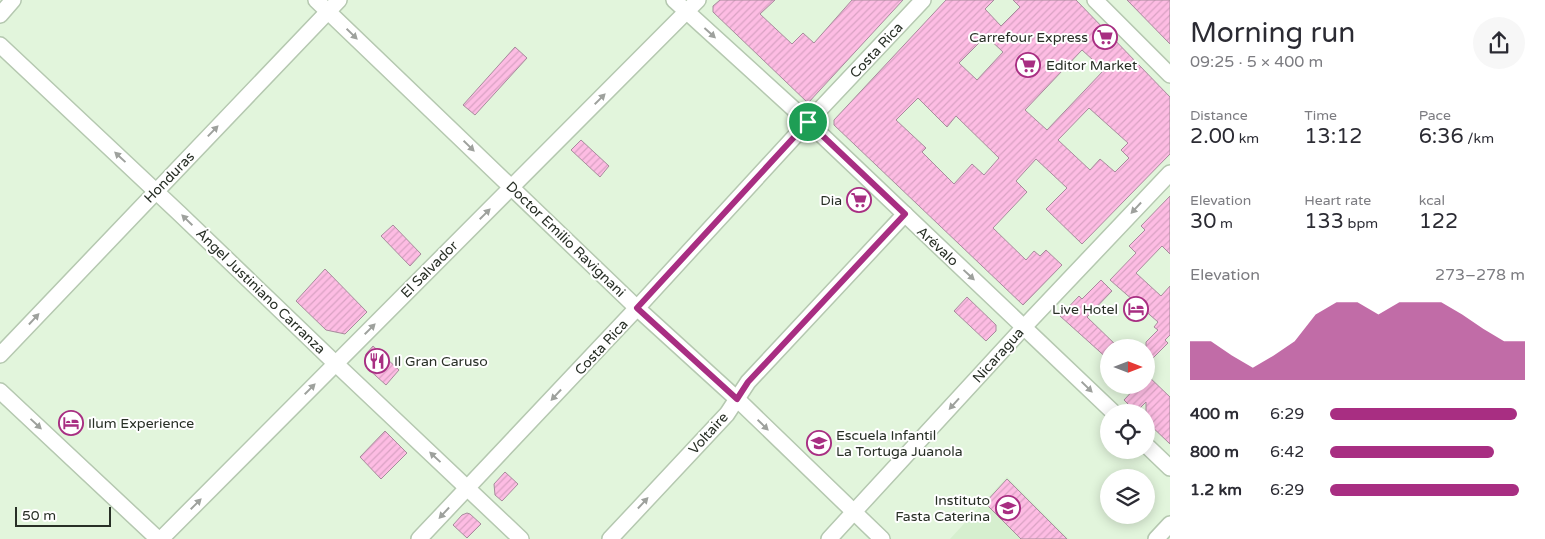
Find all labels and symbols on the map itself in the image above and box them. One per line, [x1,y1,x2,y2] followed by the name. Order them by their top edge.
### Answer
[846,19,907,82] street label: Costa Rica
[1092,24,1118,50] supermarket icon: Carrefour Express
[703,27,715,39] one-way arrow
[345,28,357,40] one-way arrow
[969,29,1088,46] place label: Carrefour Express
[1015,52,1041,78] supermarket icon: Editor Market
[1046,57,1138,74] place label: Editor Market
[593,93,605,105] one-way arrow
[787,101,829,143] pin
[207,125,219,137] one-way arrow
[463,140,475,152] one-way arrow
[141,148,198,207] street label: Honduras
[114,151,126,163] one-way arrow
[503,178,629,301] street label: Doctor Emilio Ravignani
[846,187,872,213] supermarket icon: Dia
[820,192,842,209] place label: Dia
[1130,202,1142,214] one-way arrow
[479,208,491,220] one-way arrow
[181,214,193,226] one-way arrow
[913,223,962,270] street label: Arévalo
[192,225,329,358] street label: Ángel Justiniano Carranza
[397,237,462,302] street label: El Salvador
[963,269,975,281] one-way arrow
[1123,296,1149,322] hotel icon: Live Hotel
[1052,301,1118,318] place label: Live Hotel
[28,313,40,325] one-way arrow
[571,316,632,379] street label: Costa Rica
[363,323,375,335] one-way arrow
[969,324,1028,386] street label: Nicaragua
[1100,339,1155,394] north arrow
[364,348,390,374] restaurant icon: Il Gran Caruso
[394,353,488,370] place label: Il Gran Caruso
[1080,381,1092,393] one-way arrow
[304,383,316,395] one-way arrow
[550,388,562,400] one-way arrow
[948,397,960,409] one-way arrow
[685,409,732,458] street label: Voltaire
[58,410,84,436] hotel icon: Ilum Experience
[88,415,194,432] place label: Ilum Experience
[29,418,41,430] one-way arrow
[757,418,769,430] one-way arrow
[836,427,963,460] place label: Escuela Infantil La Tortuga Juanola
[806,430,832,456] school or university icon: Escuela Infantil La Tortuga Juanola
[429,451,441,463] one-way arrow
[895,492,990,525] place label: Instituto Fasta Caterina
[995,495,1021,521] school or university icon: Instituto Fasta Caterina
[637,498,649,510] one-way arrow
[189,499,201,511] one-way arrow
[15,504,111,527] scale bar
[438,506,450,518] one-way arrow

